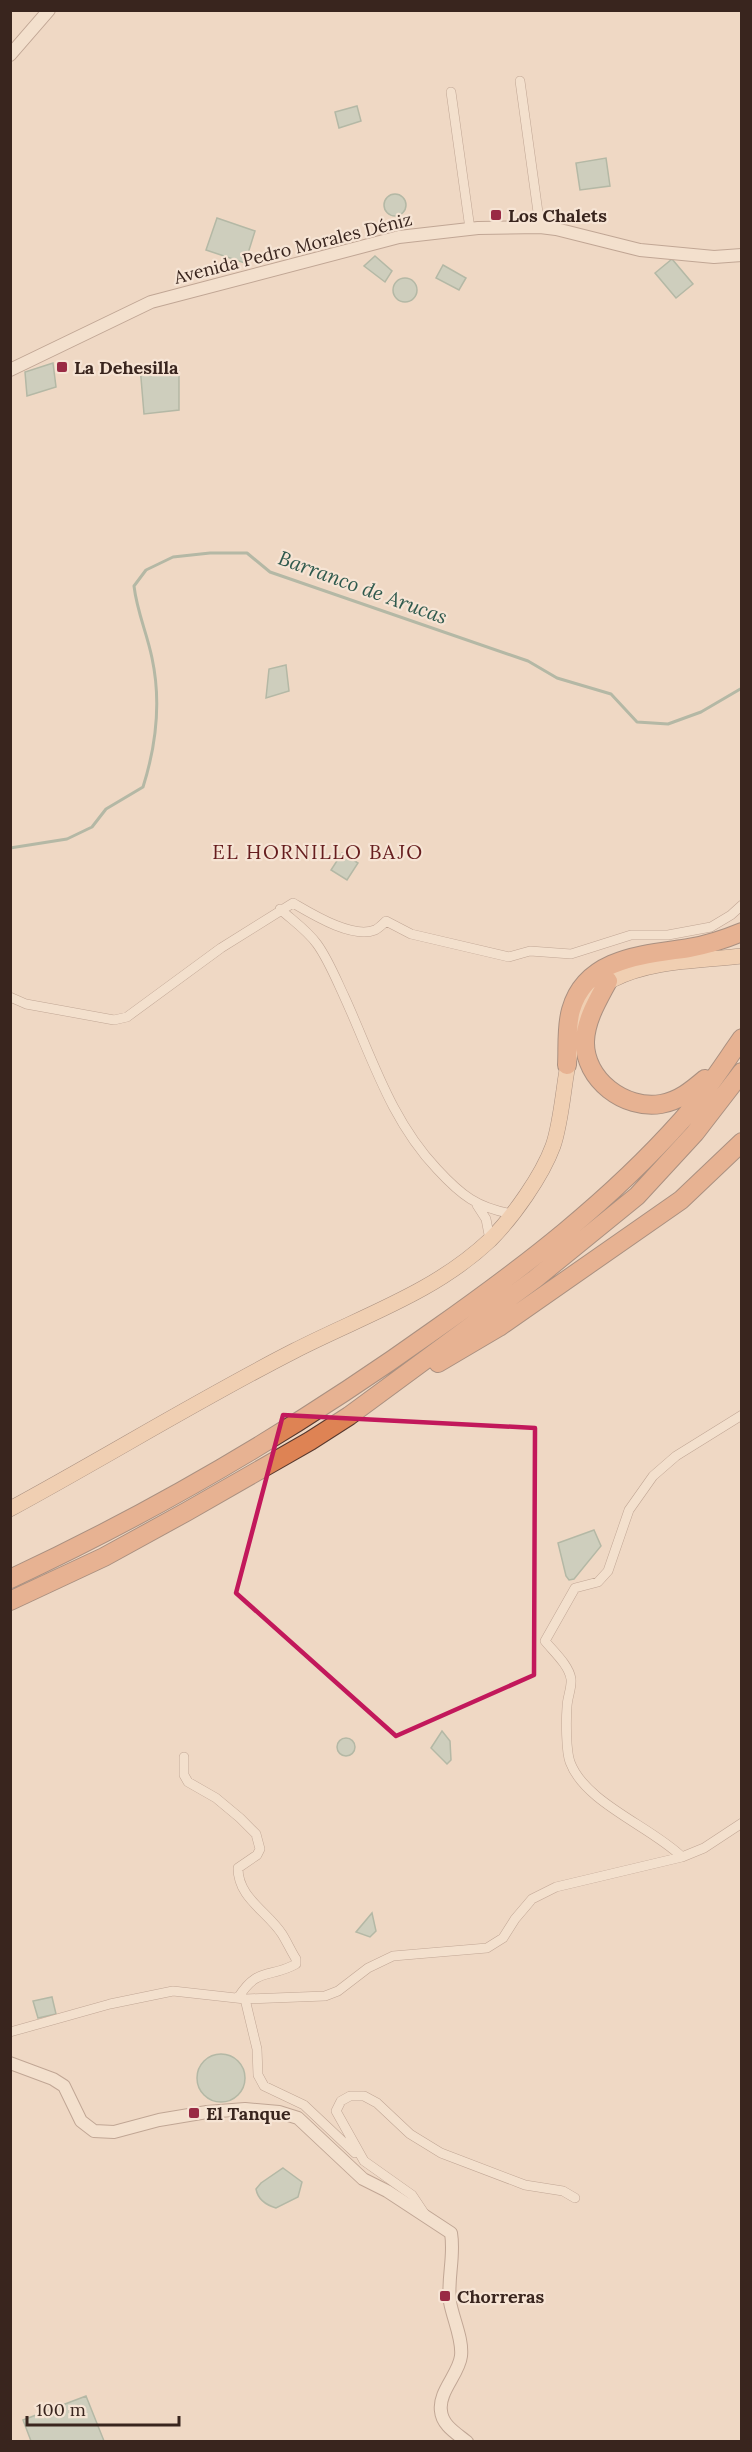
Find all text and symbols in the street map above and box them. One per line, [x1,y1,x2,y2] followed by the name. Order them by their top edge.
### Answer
[508,204,607,227] place label: Los Chalets
[171,207,414,289] street label: Avenida Pedro Morales Déniz
[489,208,503,222] marker: Los Chalets
[74,356,179,379] place label: La Dehesilla
[55,360,69,374] marker: La Dehesilla
[275,545,451,629] water label: Barranco de Arucas
[212,839,424,864] district label: EL HORNILLO BAJO
[206,2102,291,2125] place label: El Tanque
[187,2106,201,2120] marker: El Tanque
[457,2285,545,2308] place label: Chorreras
[438,2289,452,2303] marker: Chorreras
[27,2389,178,2427] scale bar
[36,2398,86,2421] text: 100 m

